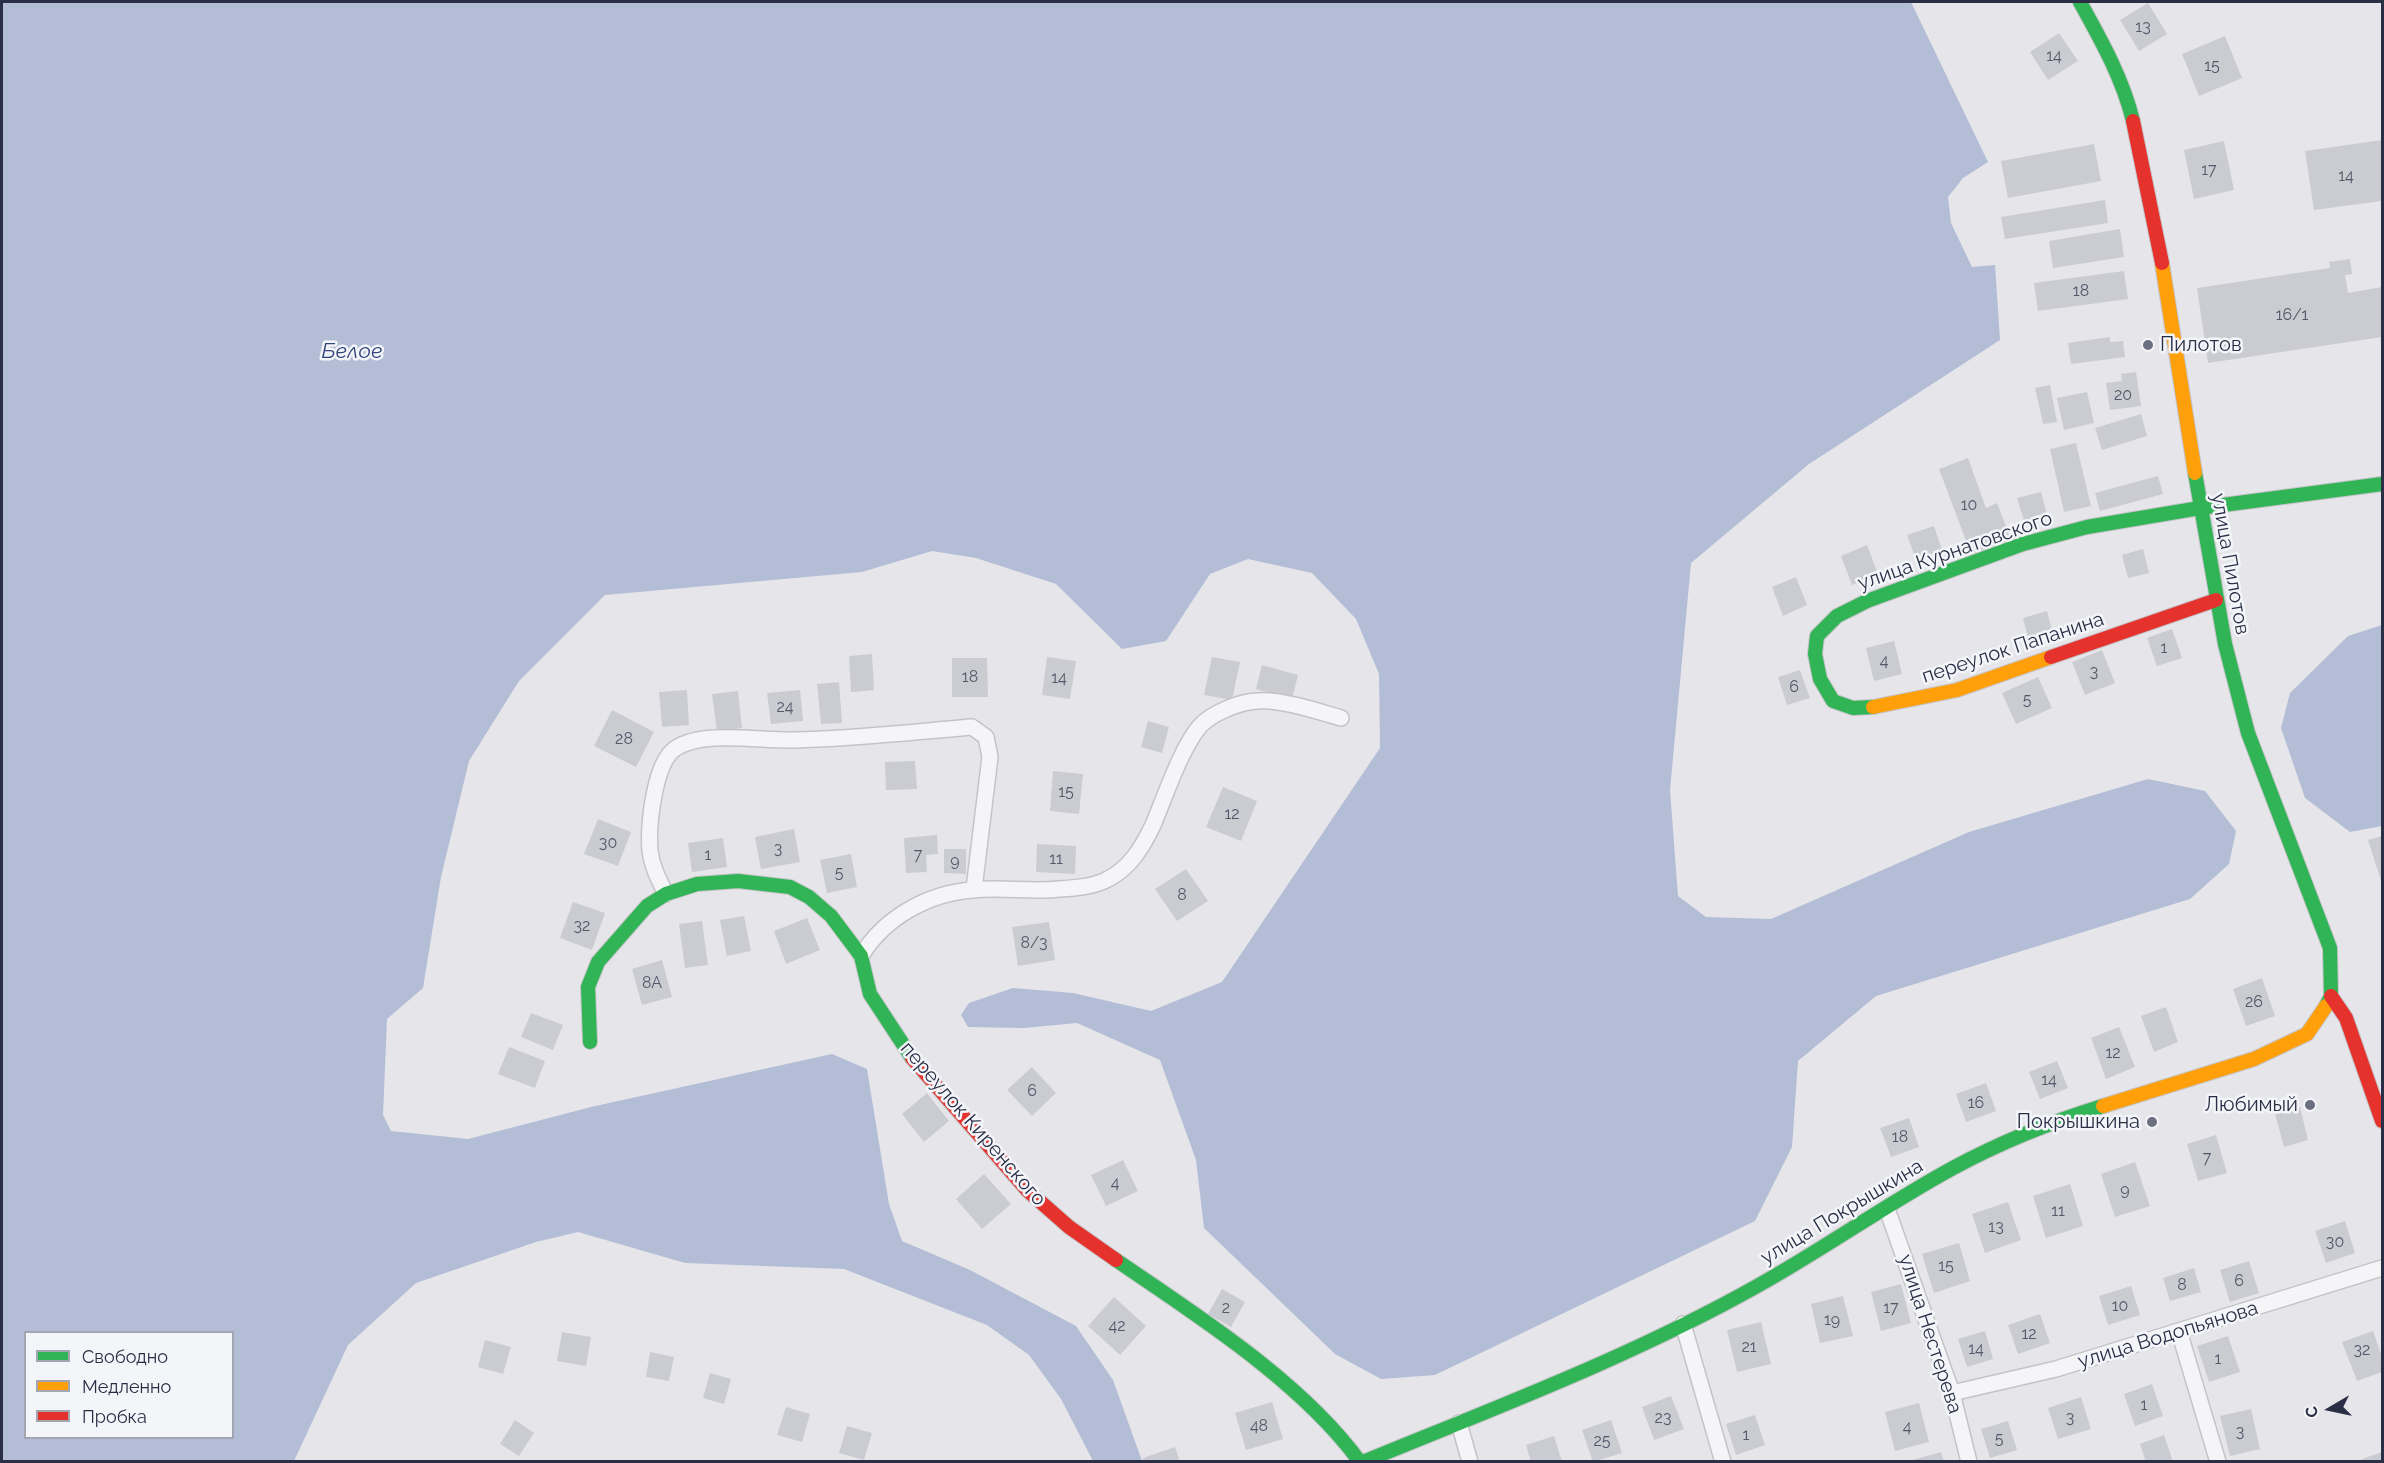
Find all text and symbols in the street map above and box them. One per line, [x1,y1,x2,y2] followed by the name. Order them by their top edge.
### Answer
[2135,17,2151,37] house number: 13
[2046,46,2062,66] house number: 14
[2204,56,2220,76] house number: 15
[2201,160,2217,180] house number: 17
[2338,166,2354,186] house number: 14
[2073,281,2089,301] house number: 18
[2276,305,2308,325] house number: 16/1
[2160,333,2242,357] place label: Пилотов
[2141,338,2155,352] marker: Пилотов
[322,339,382,365] water label: Белое
[2114,385,2132,405] house number: 20
[2206,491,2254,637] street label: улица Пилотов
[1961,495,1977,515] house number: 10
[1855,506,2055,596] street label: улица Курнатовского
[1919,607,2107,689] street label: переулок Папанина
[2161,638,2167,658] house number: 1
[1880,651,1888,671] house number: 4
[2090,662,2098,682] house number: 3
[962,667,978,687] house number: 18
[1051,668,1067,688] house number: 14
[1789,677,1799,697] house number: 6
[2023,690,2031,710] house number: 5
[776,697,794,717] house number: 24
[615,729,633,749] house number: 28
[1058,782,1074,802] house number: 15
[1224,804,1240,824] house number: 12
[599,833,617,853] house number: 30
[774,839,782,859] house number: 3
[705,845,711,865] house number: 1
[914,845,922,865] house number: 7
[1049,849,1063,869] house number: 11
[950,851,960,871] house number: 9
[835,863,843,883] house number: 5
[1177,885,1187,905] house number: 8
[574,916,590,936] house number: 32
[1020,933,1048,953] house number: 8/3
[642,973,662,993] house number: 8А
[2245,992,2263,1012] house number: 26
[895,1037,1051,1211] street label: переулок Киренского
[2105,1043,2121,1063] house number: 12
[2041,1070,2057,1090] house number: 14
[1027,1081,1037,1101] house number: 6
[1968,1093,1984,1113] house number: 16
[2204,1093,2298,1117] place label: Любимый
[2303,1098,2317,1112] marker: Любимый
[2017,1110,2140,1134] place label: Покрышкина
[2145,1115,2159,1129] marker: Покрышкина
[1892,1127,1908,1147] house number: 18
[2203,1148,2211,1168] house number: 7
[1757,1154,1927,1270] street label: улица Покрышкина
[1111,1173,1119,1193] house number: 4
[2120,1180,2130,1200] house number: 9
[2051,1201,2065,1221] house number: 11
[1988,1217,2004,1237] house number: 13
[2326,1232,2344,1252] house number: 30
[1893,1251,1967,1417] street label: улица Нестерева
[1938,1256,1954,1276] house number: 15
[2234,1271,2244,1291] house number: 6
[2177,1275,2187,1295] house number: 8
[2075,1296,2261,1374] street label: улица Водопьянова
[2112,1296,2128,1316] house number: 10
[1222,1298,1230,1318] house number: 2
[1883,1298,1899,1318] house number: 17
[1824,1310,1840,1330] house number: 19
[1108,1316,1126,1336] house number: 42
[2021,1324,2037,1344] house number: 12
[24,1331,234,1439] legend
[1741,1337,1757,1357] house number: 21
[1968,1339,1984,1359] house number: 14
[2354,1340,2370,1360] house number: 32
[82,1346,168,1367] text: Свободно
[2215,1349,2221,1369] house number: 1
[82,1376,171,1397] text: Медленно
[2300,1379,2360,1439] north arrow
[2141,1395,2147,1415] house number: 1
[2301,1405,2322,1419] text: С
[82,1406,147,1427] text: Пробка
[1655,1408,1671,1428] house number: 23
[2066,1408,2074,1428] house number: 3
[1250,1416,1268,1436] house number: 48
[1903,1417,1911,1437] house number: 4
[2236,1422,2244,1442] house number: 3
[1743,1425,1749,1445] house number: 1
[1995,1429,2003,1449] house number: 5
[1593,1431,1611,1451] house number: 25

